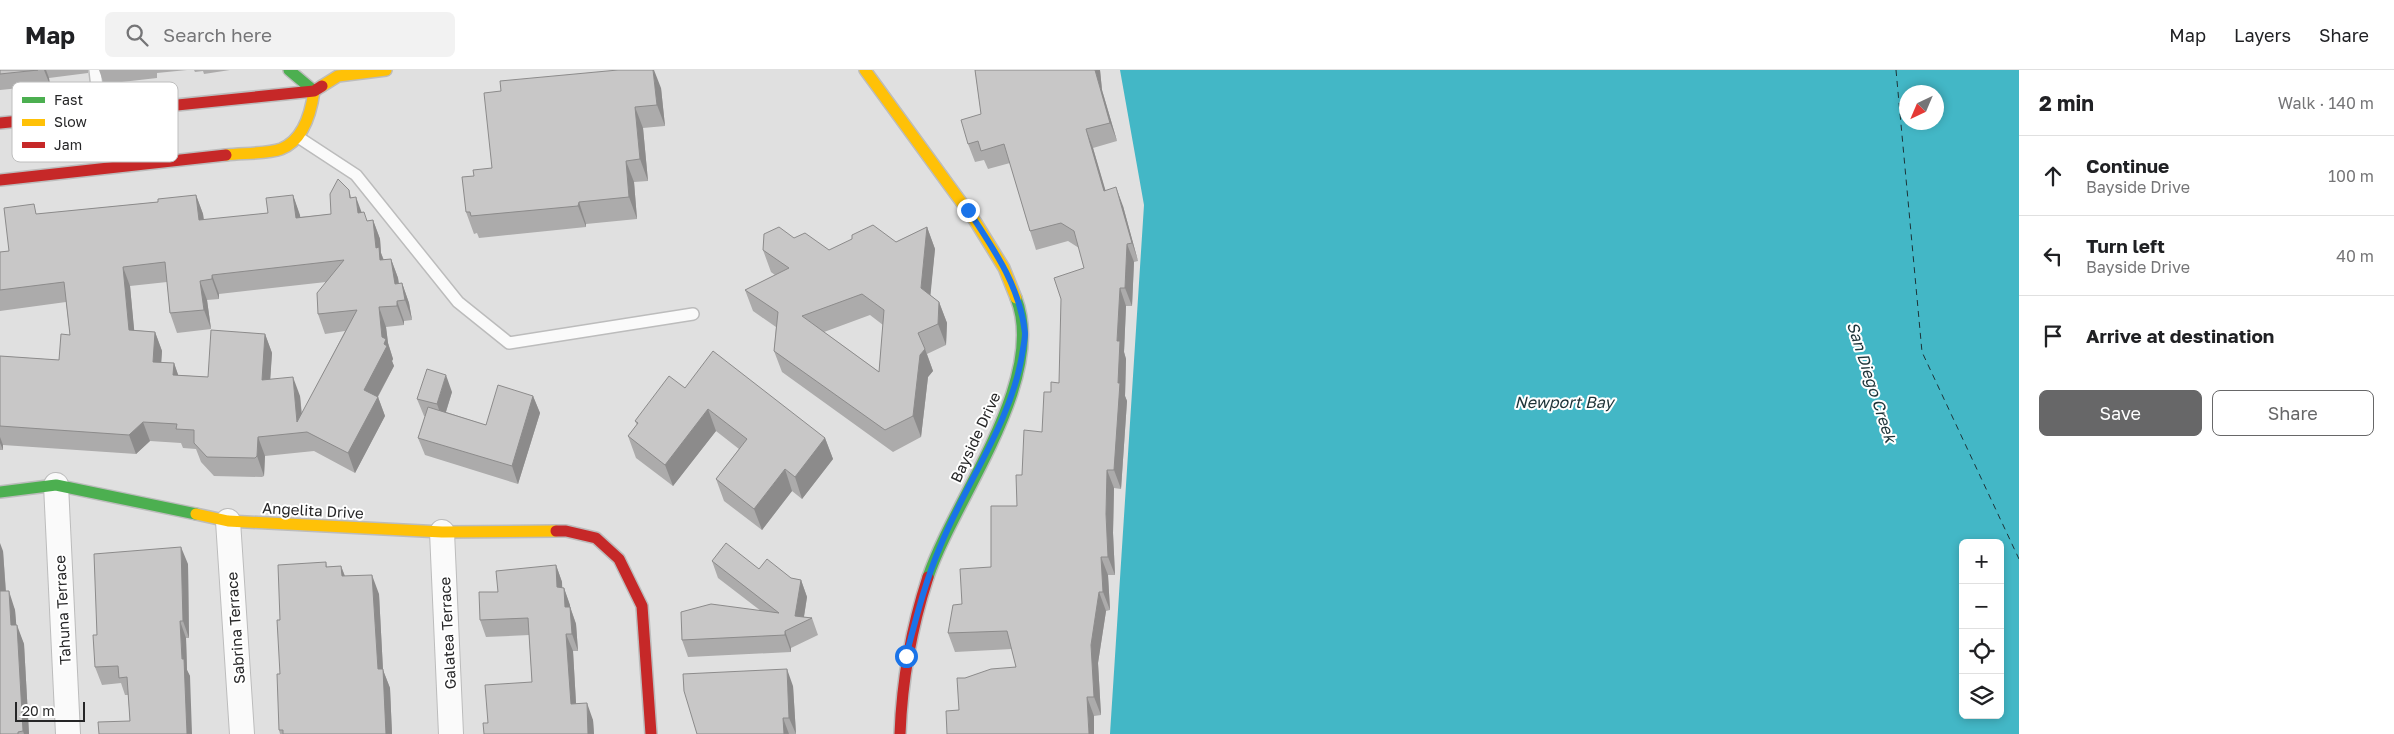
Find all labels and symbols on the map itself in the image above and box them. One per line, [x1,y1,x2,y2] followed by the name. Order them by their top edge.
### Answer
[12,82,178,162] legend
[1899,85,1944,130] north arrow
[54,91,83,108] text: Fast
[54,113,87,130] text: Slow
[54,136,82,153] text: Jam
[957,199,980,222] route end
[1843,319,1902,447] water label: San Diego Creek
[946,389,1004,485] street label: Bayside Drive
[1514,392,1616,412] water label: Newport Bay
[262,498,364,522] street label: Angelita Drive
[50,554,74,665] street label: Tahuna Terrace
[222,571,248,685] street label: Sabrina Terrace
[435,576,459,690] street label: Galatea Terrace
[895,645,918,668] route start
[15,699,85,722] scale bar

